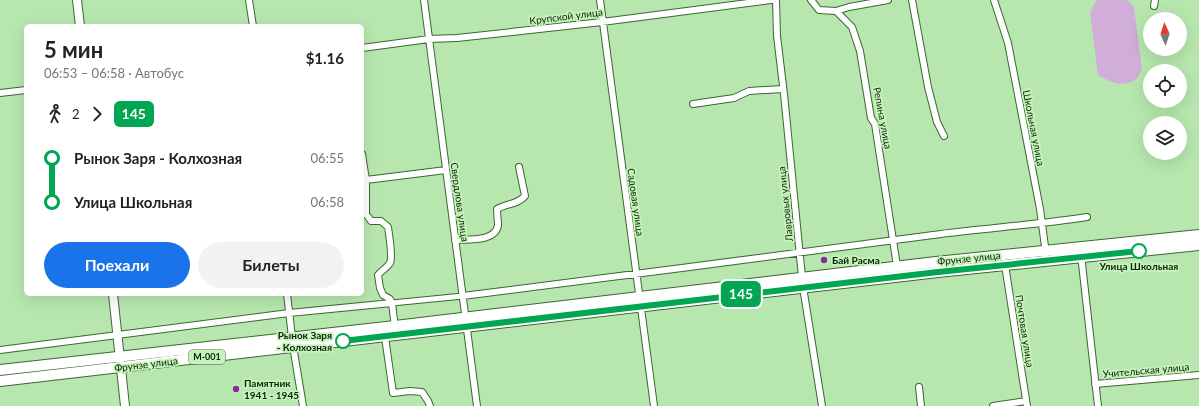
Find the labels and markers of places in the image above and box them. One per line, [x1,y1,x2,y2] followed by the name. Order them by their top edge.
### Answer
[1131,243,1147,259] marker: Улица Школьная
[832,254,880,266] place label: Бай Расма
[819,255,829,265] marker: Бай Расма
[1099,260,1178,272] place label: Улица Школьная
[277,329,332,353] place label: Рынок Заря - Колхозная
[335,333,351,349] marker: Рынок Заря - Колхозная
[244,377,299,401] place label: Памятник 1941 - 1945
[231,384,241,394] marker: Памятник 1941 - 1945

